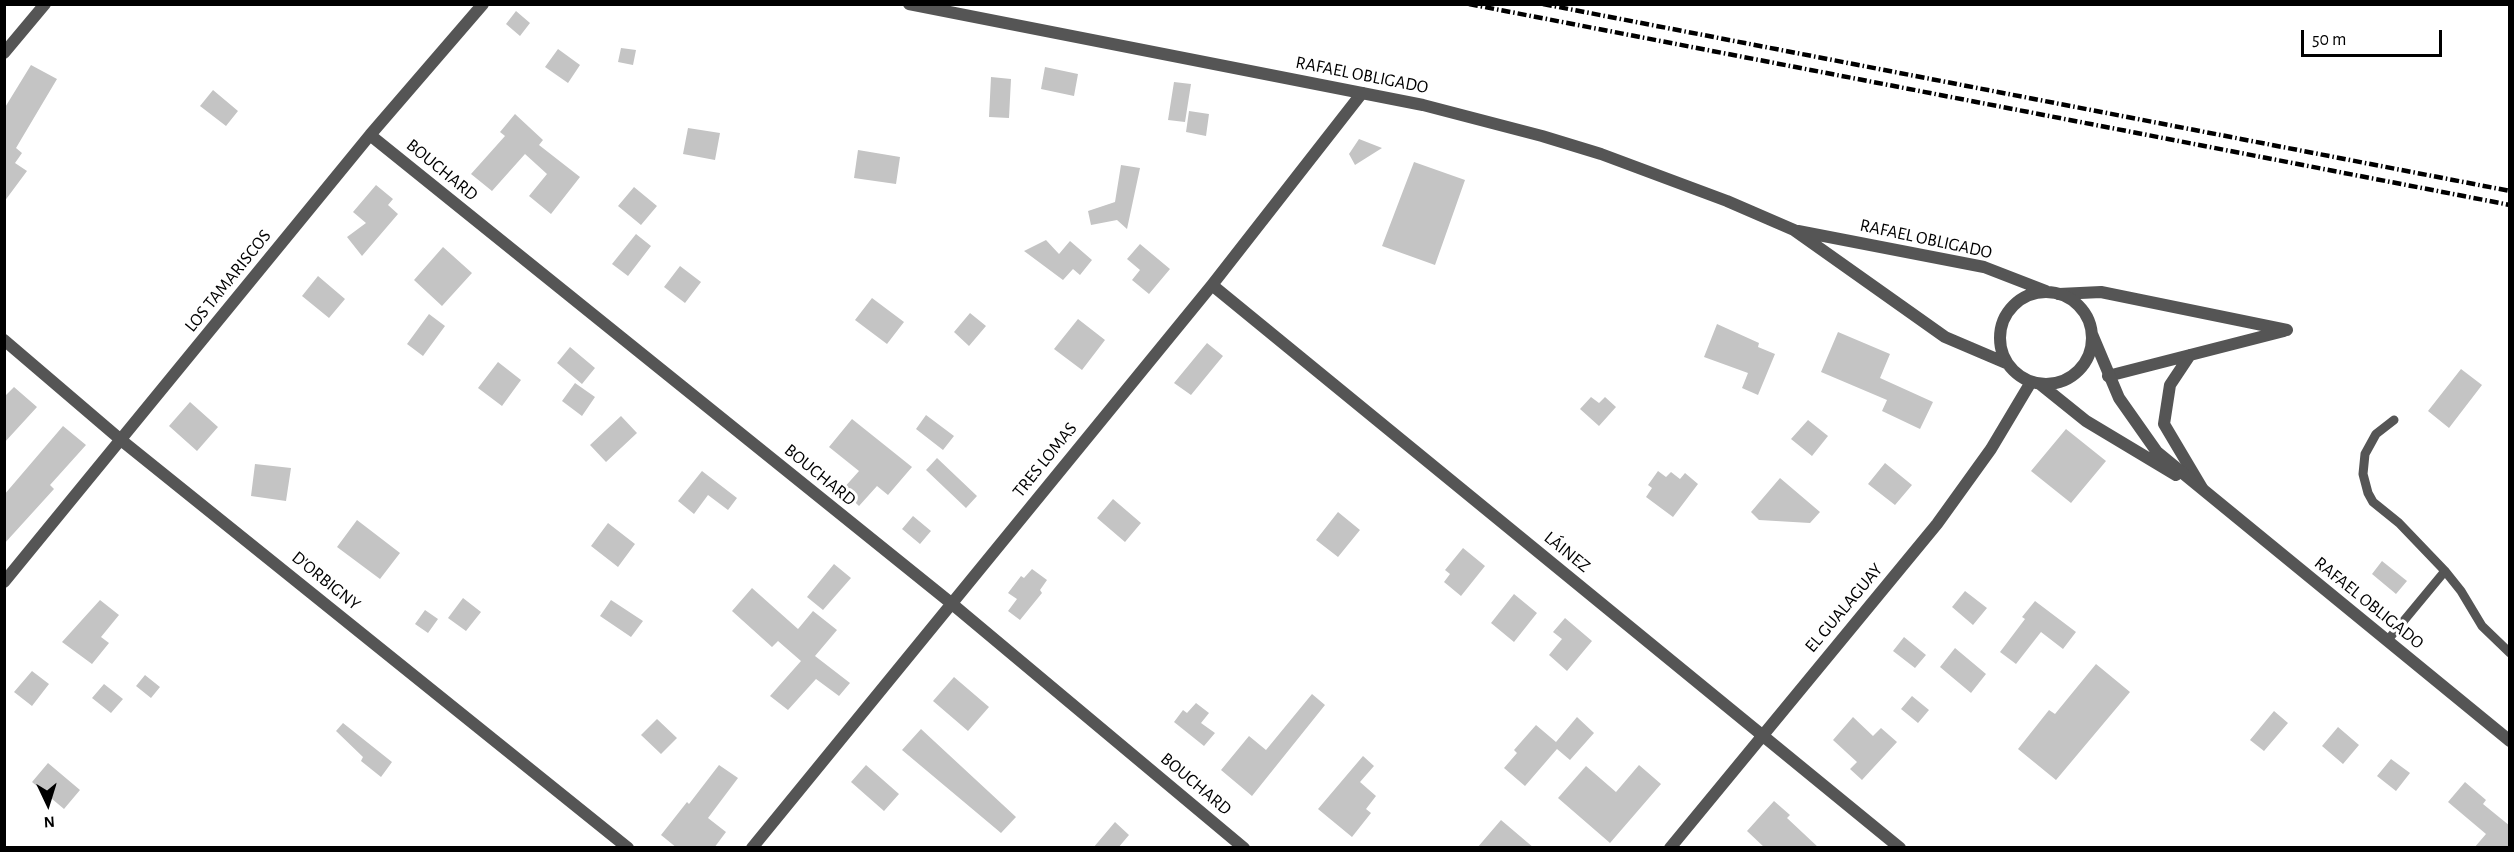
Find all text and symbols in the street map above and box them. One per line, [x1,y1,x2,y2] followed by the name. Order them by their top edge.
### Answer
[2304,18,2445,56] scale bar
[2312,31,2346,49] text: 50 m
[1294,52,1430,98] street label: RAFAEL OBLIGADO
[402,135,482,205] street label: BOUCHARD
[1858,214,1994,264] street label: RAFAEL OBLIGADO
[180,226,276,336] street label: LOS TAMARISCOS
[1008,418,1082,502] street label: TRES LOMAS
[780,440,860,510] street label: BOUCHARD
[1540,527,1594,577] street label: LÁINEZ
[287,547,365,615] street label: D'ORBIGNY
[2310,552,2428,654] street label: RAFAEL OBLIGADO
[1800,559,1888,657] street label: EL GUALAGUAY
[1156,748,1236,820] street label: BOUCHARD
[18,774,78,834] north arrow
[43,814,55,830] text: N

